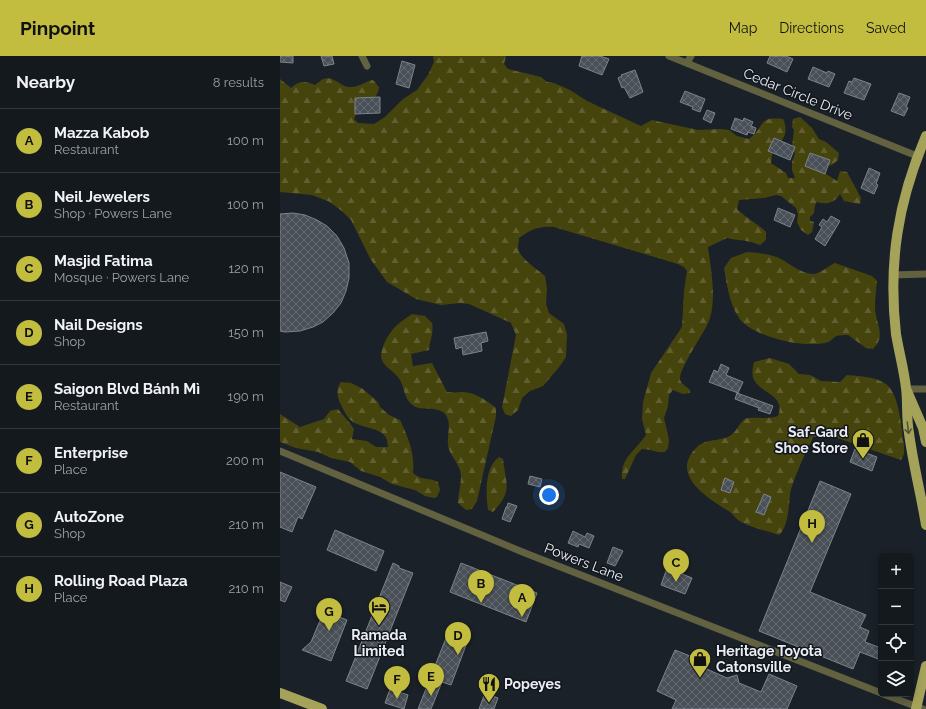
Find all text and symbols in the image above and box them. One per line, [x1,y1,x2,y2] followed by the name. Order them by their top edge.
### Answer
[20,17,95,39] text: Pinpoint
[729,20,757,36] text: Map
[779,20,844,36] text: Directions
[866,20,906,36] text: Saved
[741,65,855,123] street label: Cedar Circle Drive
[16,72,75,92] text: Nearby
[213,75,264,90] text: 8 results
[54,124,149,142] text: Mazza Kabob
[25,133,33,148] text: A
[227,133,264,148] text: 100 m
[54,142,119,157] text: Restaurant
[54,188,150,206] text: Neil Jewelers
[25,197,33,212] text: B
[227,197,264,212] text: 100 m
[54,206,172,221] text: Shop · Powers Lane
[54,252,153,270] text: Masjid Fatima
[25,261,33,276] text: C
[228,261,264,276] text: 120 m
[54,270,189,285] text: Mosque · Powers Lane
[54,316,143,334] text: Nail Designs
[24,325,34,340] text: D
[228,325,264,340] text: 150 m
[54,334,85,349] text: Shop
[54,380,200,398] text: Saigon Blvd Bánh Mì
[25,389,33,404] text: E
[228,389,264,404] text: 190 m
[54,398,119,413] text: Restaurant
[904,421,912,434] one-way arrow
[775,424,849,456] place label: Saf-Gard Shoe Store
[850,427,876,460] shop icon: Saf-Gard Shoe Store
[54,444,128,462] text: Enterprise
[25,453,33,468] text: F
[226,453,264,468] text: 200 m
[54,462,87,477] text: Place
[539,485,559,505] your location
[54,508,124,526] text: AutoZone
[799,510,825,543] pin: H
[24,517,34,532] text: G
[228,517,264,532] text: 210 m
[54,526,85,541] text: Shop
[542,540,626,584] street label: Powers Lane
[663,549,689,582] pin: C
[878,553,914,697] map controls
[878,553,914,589] button: +
[468,570,494,603] pin: B
[54,572,188,590] text: Rolling Road Plaza
[24,581,34,596] text: H
[228,581,264,596] text: 210 m
[509,584,535,617] pin: A
[878,589,914,625] button: −
[54,590,87,605] text: Place
[366,594,392,627] hotel icon: Ramada Limited
[316,598,342,631] pin: G
[445,622,471,655] pin: D
[878,625,914,661] button: locate
[351,627,407,659] place label: Ramada Limited
[716,643,822,675] place label: Heritage Toyota Catonsville
[687,646,713,679] shop icon: Heritage Toyota Catonsville
[878,661,914,697] button: layers
[418,663,444,696] pin: E
[384,666,410,699] pin: F
[476,671,502,704] restaurant icon: Popeyes
[504,676,561,692] place label: Popeyes

